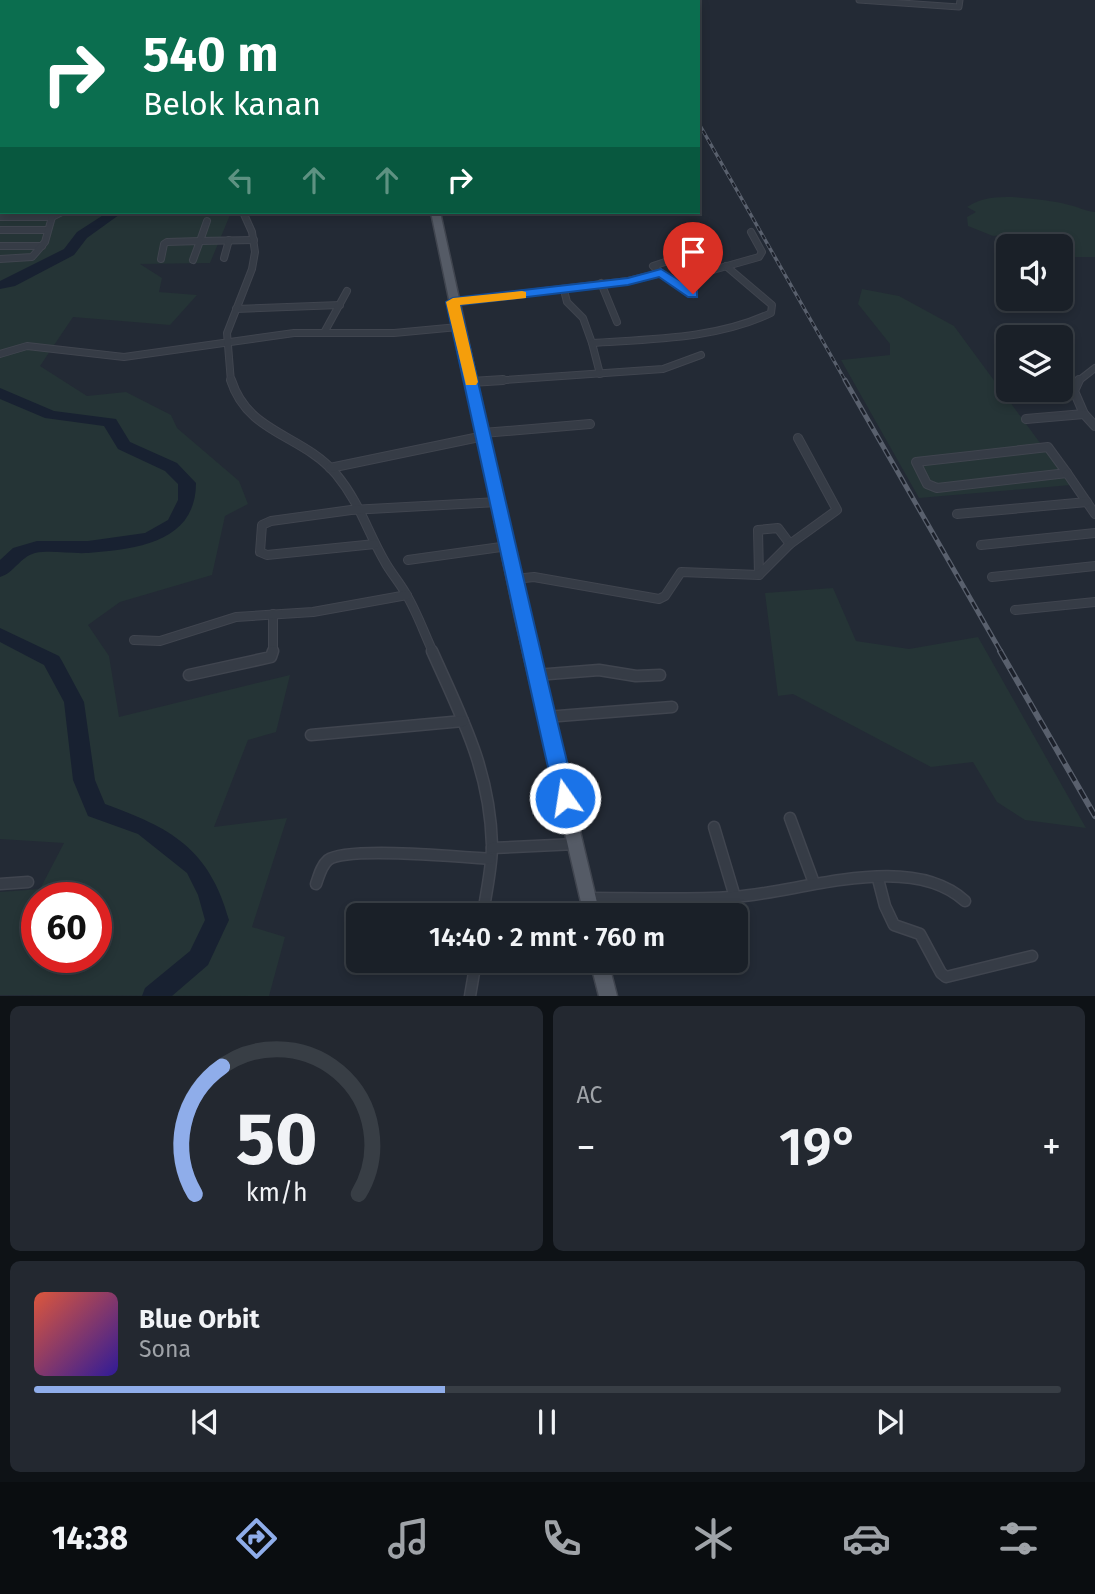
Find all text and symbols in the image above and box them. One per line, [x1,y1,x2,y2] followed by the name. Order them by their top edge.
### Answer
[143,25,279,84] text: 540 m
[28,28,119,119] icon: right
[143,85,321,123] text: Belok kanan
[222,161,260,199] icon: left
[295,161,333,199] icon: ahead
[368,161,406,199] icon: ahead
[441,161,479,199] icon: right
[663,222,723,294] pin
[674,233,712,271] icon: arrive
[996,234,1073,402] map controls
[996,234,1073,311] button: sound
[996,325,1073,402] button: layers
[528,761,602,835] position arrow
[21,882,112,973] speed limit sign: 60
[429,922,665,953] text: 14:40 · 2 mnt · 760 m
[577,1081,602,1109] text: AC
[235,1097,317,1184] text: 50
[779,1116,859,1179] text: 19°
[577,1124,596,1170] text: −
[1042,1124,1061,1170] text: +
[245,1178,307,1208] text: km/h
[139,1304,259,1335] text: Blue Orbit
[139,1335,191,1363] text: Sona
[186,1403,224,1441] icon: previous
[528,1403,566,1441] icon: pause
[871,1403,909,1441] icon: next
[232,1514,281,1563] icon: directions
[384,1514,433,1563] icon: music
[537,1514,586,1563] icon: phone
[689,1514,738,1563] icon: climate
[842,1514,891,1563] icon: car
[994,1514,1043,1563] icon: filters
[52,1519,128,1557] text: 14:38

